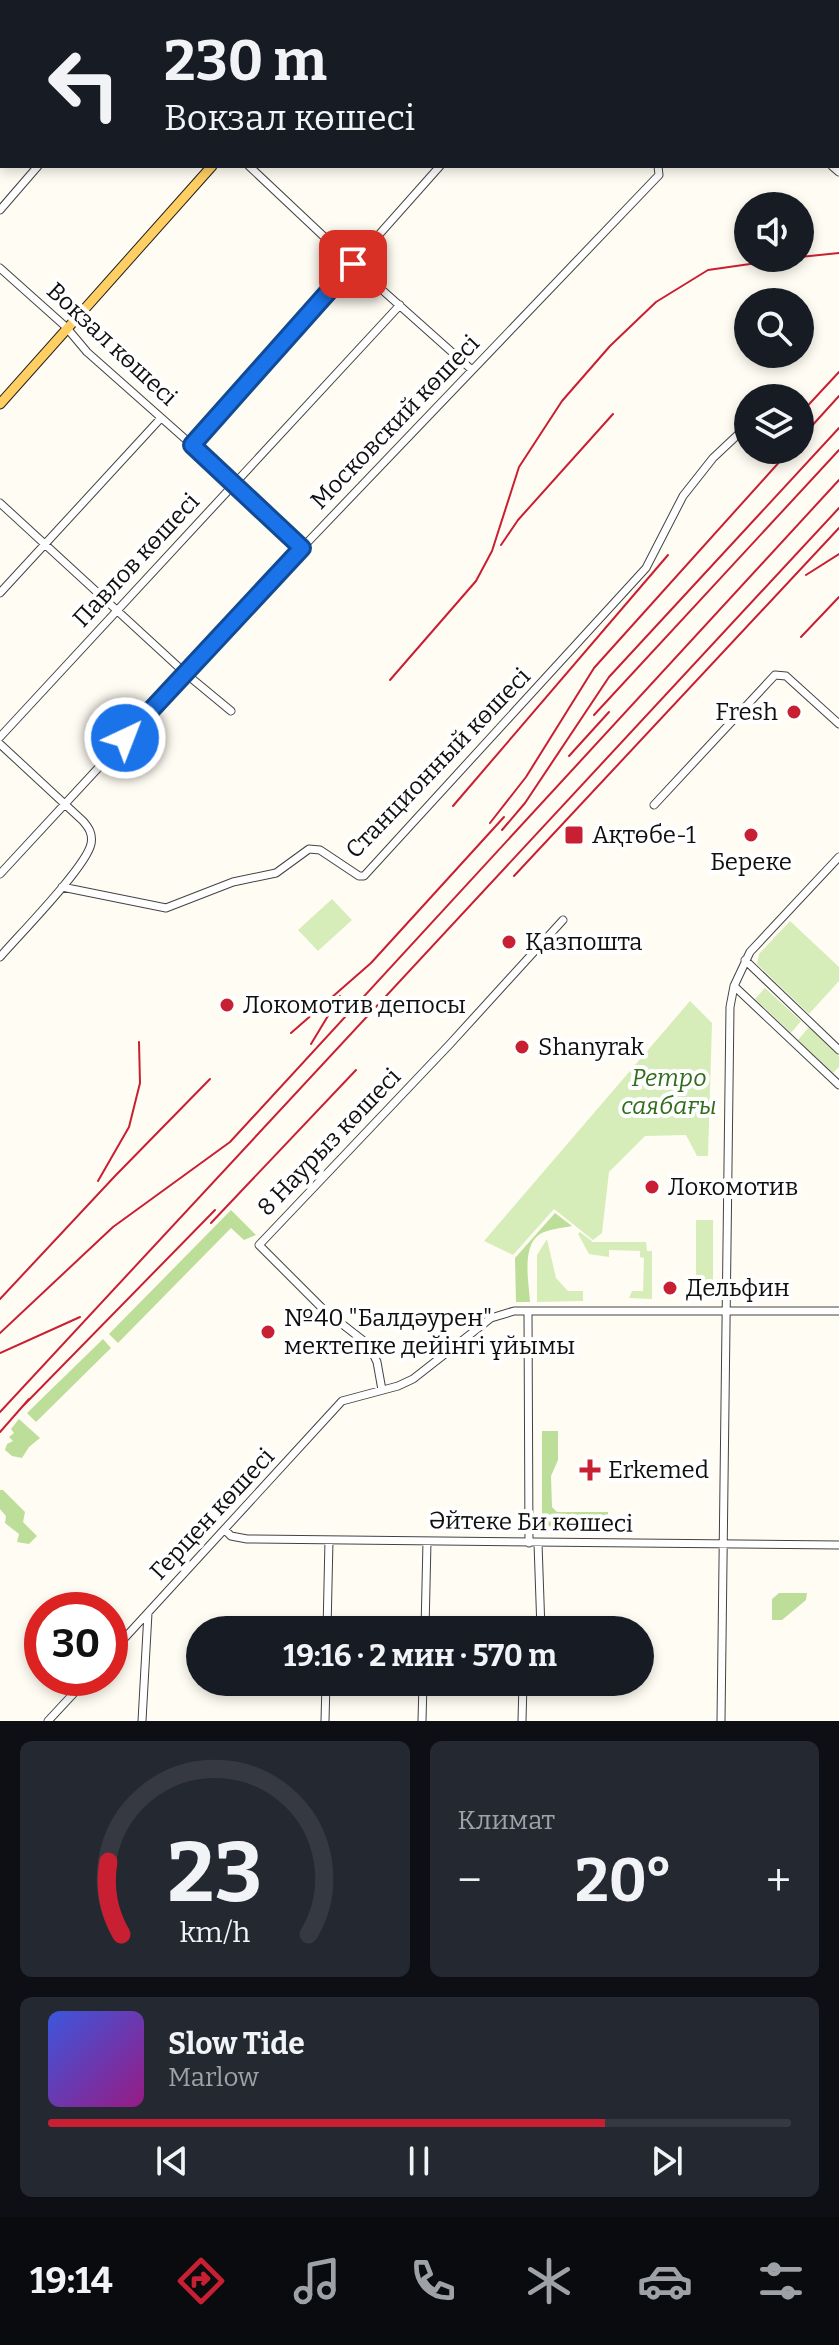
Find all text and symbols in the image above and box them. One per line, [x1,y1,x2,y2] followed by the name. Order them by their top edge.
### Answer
[164,28,327,95] text: 230 m
[32,32,136,136] icon: left
[164,96,415,140] text: Вокзал көшесі
[734,192,814,464] map controls
[734,192,814,272] button: sound
[319,230,387,298] pin
[331,242,375,286] icon: arrive
[41,277,183,411] street label: Вокзал көшесі
[734,288,814,368] button: search
[305,329,485,515] street label: Московский көшесі
[734,384,814,464] button: layers
[67,488,205,632] street label: Павлов көшесі
[340,662,536,864] street label: Станционный көшесі
[83,696,167,780] position arrow
[715,698,778,726] place label: Fresh
[785,703,803,721] marker: Fresh
[592,821,696,849] place label: Ақтөбе-1
[563,824,585,846] marker: Ақтөбе-1
[742,826,760,844] marker: Береке
[710,848,792,876] place label: Береке
[525,928,642,956] place label: Қазпошта
[500,933,518,951] marker: Қазпошта
[243,991,466,1019] place label: Локомотив депосы
[218,996,236,1014] marker: Локомотив депосы
[538,1033,644,1061] place label: Shanyrak
[513,1038,531,1056] marker: Shanyrak
[252,1063,406,1221] street label: 8 Наурыз көшесі
[621,1064,717,1120] park label: Ретро саябағы
[668,1173,798,1201] place label: Локомотив
[643,1178,661,1196] marker: Локомотив
[686,1274,790,1302] place label: Дельфин
[661,1279,679,1297] marker: Дельфин
[284,1304,575,1360] place label: №40 "Балдәурен" мектепке дейінгі ұйымы
[259,1323,277,1341] marker: №40 "Балдәурен" мектепке дейінгі ұйымы
[144,1443,280,1585] street label: Герцен көшесі
[608,1456,709,1484] place label: Erkemed
[579,1459,601,1481] marker: Erkemed
[429,1506,633,1538] street label: Әйтеке Би көшесі
[24,1592,128,1696] speed limit sign: 30
[283,1638,557,1674] text: 19:16 · 2 мин · 570 m
[458,1805,555,1836] text: Климат
[167,1823,262,1923] text: 23
[575,1845,673,1917] text: 20°
[458,1854,482,1907] text: −
[766,1854,791,1907] text: +
[179,1915,250,1950] text: km/h
[168,2026,305,2062] text: Slow Tide
[168,2062,259,2093] text: Marlow
[150,2139,194,2183] icon: previous
[397,2139,441,2183] icon: pause
[645,2139,689,2183] icon: next
[173,2253,229,2309] icon: directions
[289,2253,345,2309] icon: music
[405,2253,461,2309] icon: phone
[521,2253,577,2309] icon: climate
[637,2253,693,2309] icon: car
[753,2253,809,2309] icon: filters
[30,2259,113,2303] text: 19:14

